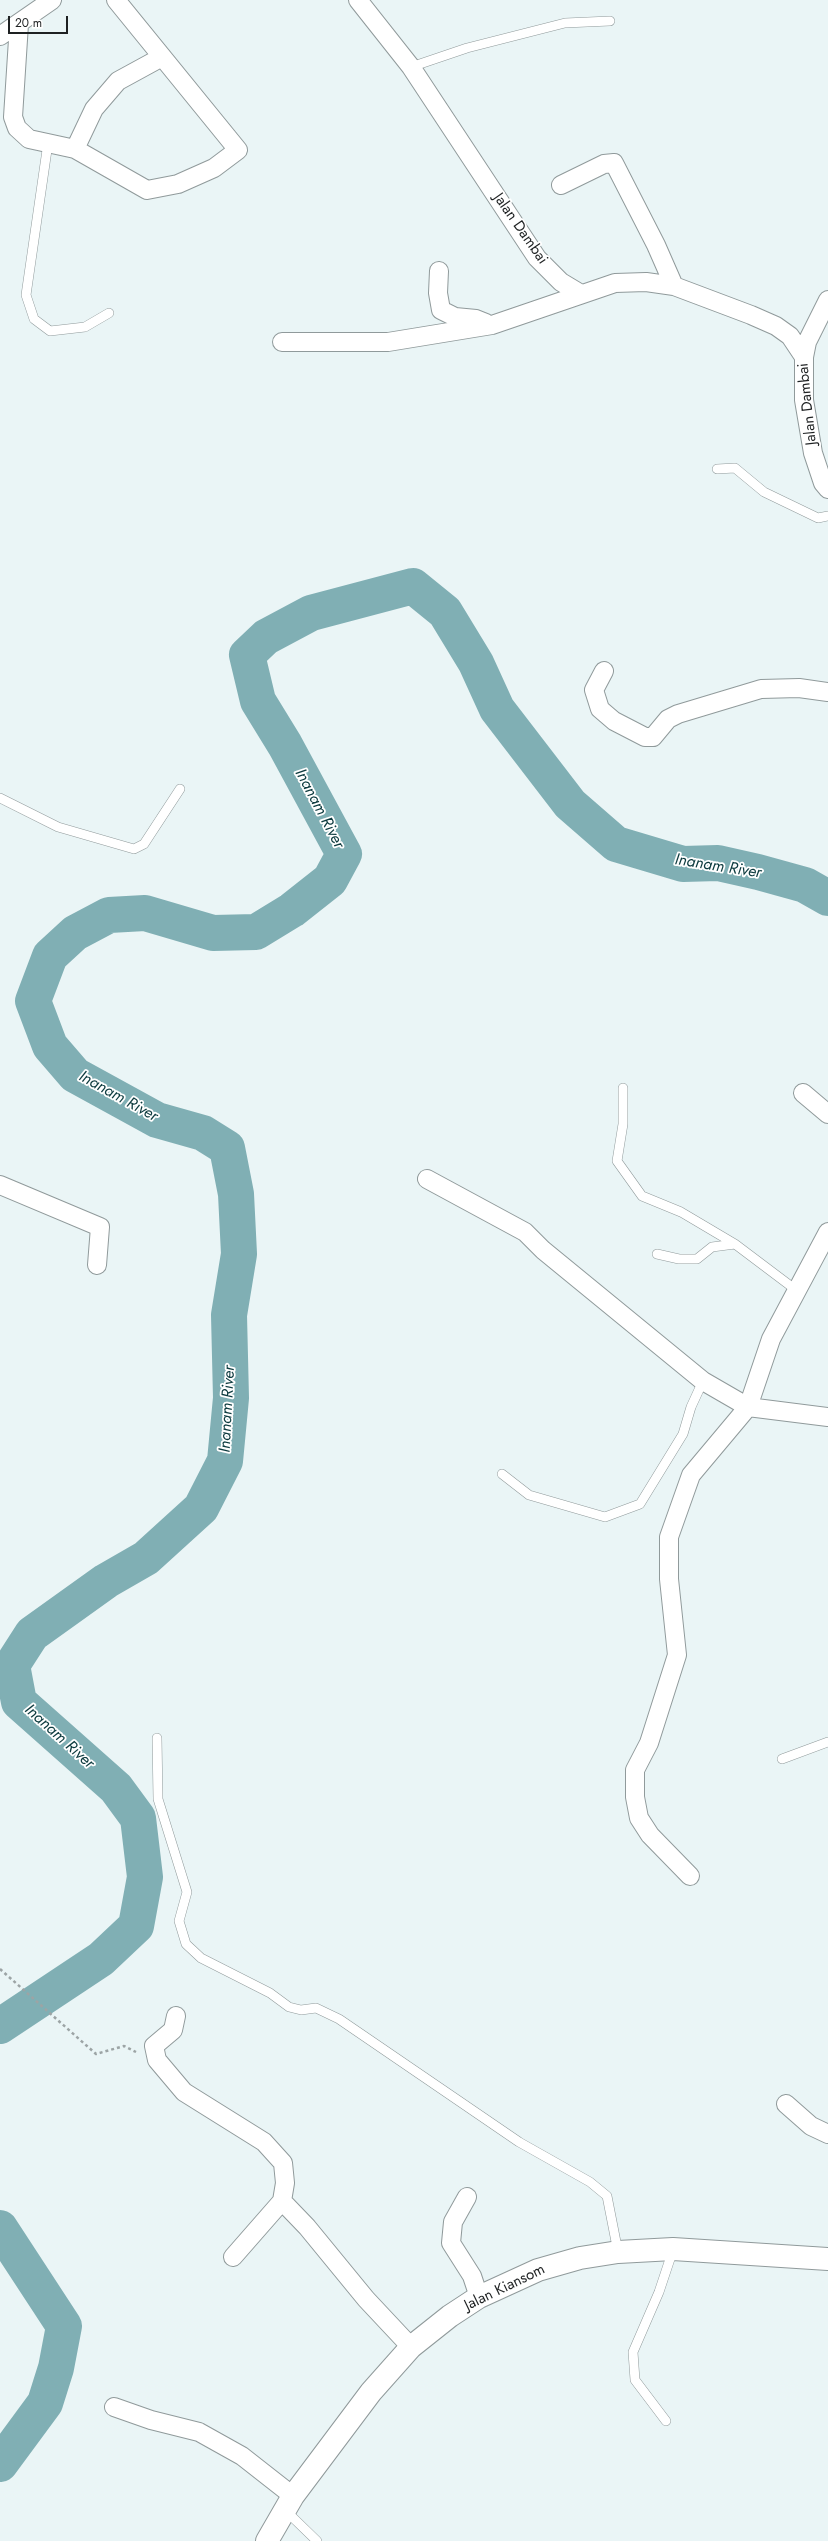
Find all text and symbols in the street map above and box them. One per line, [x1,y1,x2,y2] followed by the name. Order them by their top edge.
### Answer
[10,8,70,34] scale bar
[15,14,42,32] text: 20 m
[489,190,551,268] street label: Jalan Dambai
[795,362,821,446] street label: Jalan Dambai
[290,766,348,852] water label: Inanam River
[673,851,763,883] water label: Inanam River
[75,1067,161,1127] water label: Inanam River
[216,1365,240,1453] water label: Inanam River
[20,1701,98,1773] water label: Inanam River
[462,2261,548,2315] street label: Jalan Kiansom

